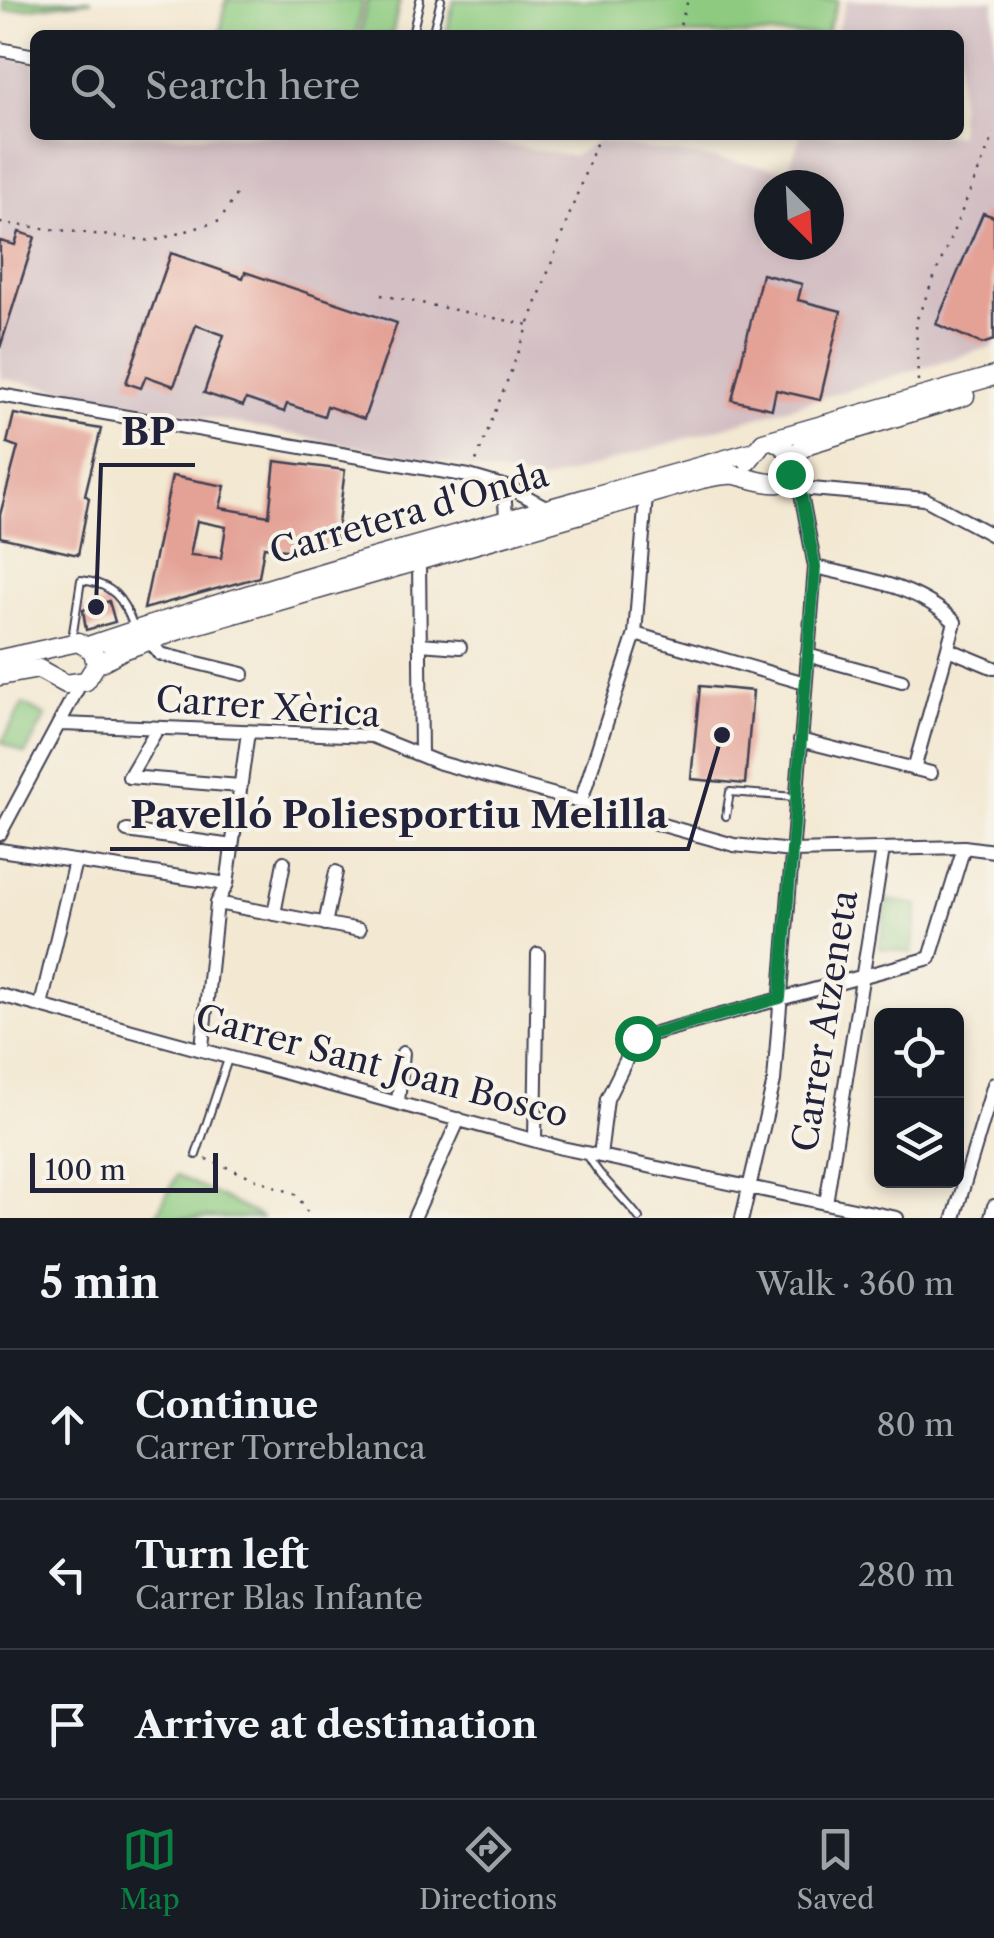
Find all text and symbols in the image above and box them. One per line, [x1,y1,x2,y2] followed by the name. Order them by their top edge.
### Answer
[30,30,964,140] search box
[65,58,120,113] icon: search
[145,62,360,109] text: Search here
[754,170,844,260] north arrow
[101,397,195,465] callout: BP
[121,408,175,455] text: BP
[265,452,554,573] street label: Carretera d'Onda
[768,452,814,498] route end
[154,677,382,736] street label: Carrer Xèrica
[110,781,688,849] callout: Pavelló Poliesportiu Melilla
[130,791,669,838] text: Pavelló Poliesportiu Melilla
[783,887,866,1155] street label: Carrer Atzeneta
[191,995,573,1136] street label: Carrer Sant Joan Bosco
[874,1008,964,1188] map controls
[874,1008,964,1098] button: locate
[615,1016,661,1062] route start
[874,1098,964,1188] button: layers
[30,1148,218,1192] scale bar
[45,1153,126,1187] text: 100 m
[40,1257,159,1309] text: 5 min
[757,1264,954,1303] text: Walk · 360 m
[135,1381,318,1428] text: Continue
[40,1397,95,1452] icon: ahead
[876,1405,954,1444] text: 80 m
[135,1428,426,1467] text: Carrer Torreblanca
[135,1531,309,1578] text: Turn left
[40,1547,95,1602] icon: left
[858,1555,954,1594] text: 280 m
[135,1578,423,1617] text: Carrer Blas Infante
[40,1697,95,1752] icon: arrive
[135,1701,538,1748] text: Arrive at destination
[120,1822,180,1916] tab: Map
[419,1822,557,1916] tab: Directions
[797,1822,874,1916] tab: Saved

